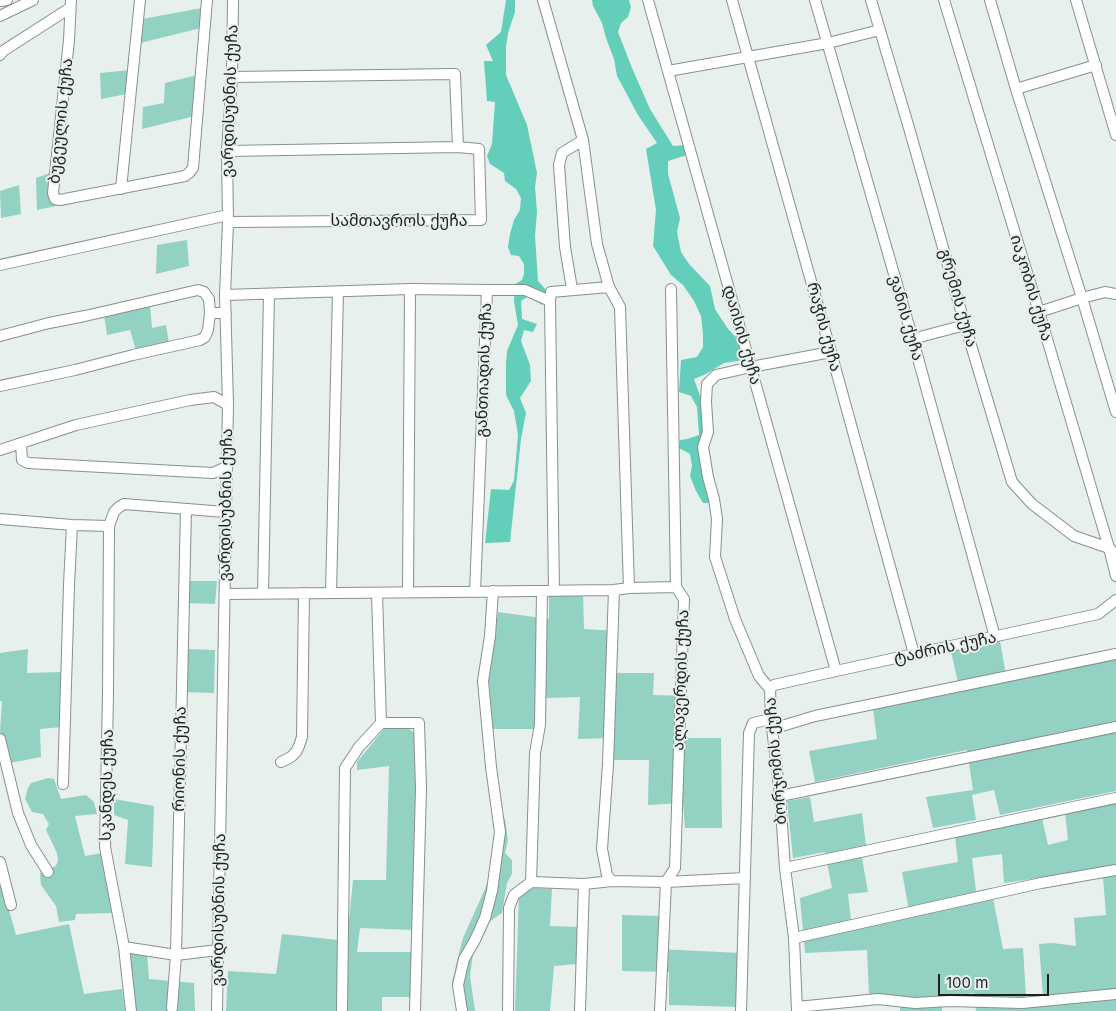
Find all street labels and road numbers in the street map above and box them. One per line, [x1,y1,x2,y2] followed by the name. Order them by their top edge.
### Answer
[218,24,242,178] street label: ვარდისუბნის ქუჩა
[45,57,77,185] street label: ბუგეულის ქუჩა
[330,211,468,231] street label: სამთავროს ქუჩა
[1006,232,1056,344] street label: იაკობის ქუჩა
[935,246,981,350] street label: გრემის ქუჩა
[885,273,927,363] street label: ვანის ქუჩა
[803,280,845,374] street label: რაჭის ქუჩა
[719,283,765,387] street label: დაისის ქუჩა
[472,302,496,438] street label: განთიადის ქუჩა
[215,428,237,582] street label: ვარდისუბნის ქუჩა
[669,609,693,751] street label: ალავერდის ქუჩა
[892,628,998,668] street label: ტაძრის ქუჩა
[761,697,791,825] street label: ბორჯომის ქუჩა
[169,706,191,812] street label: რიონის ქუჩა
[96,729,118,841] street label: სკანდეს ქუჩა
[208,833,230,987] street label: ვარდისუბნის ქუჩა

